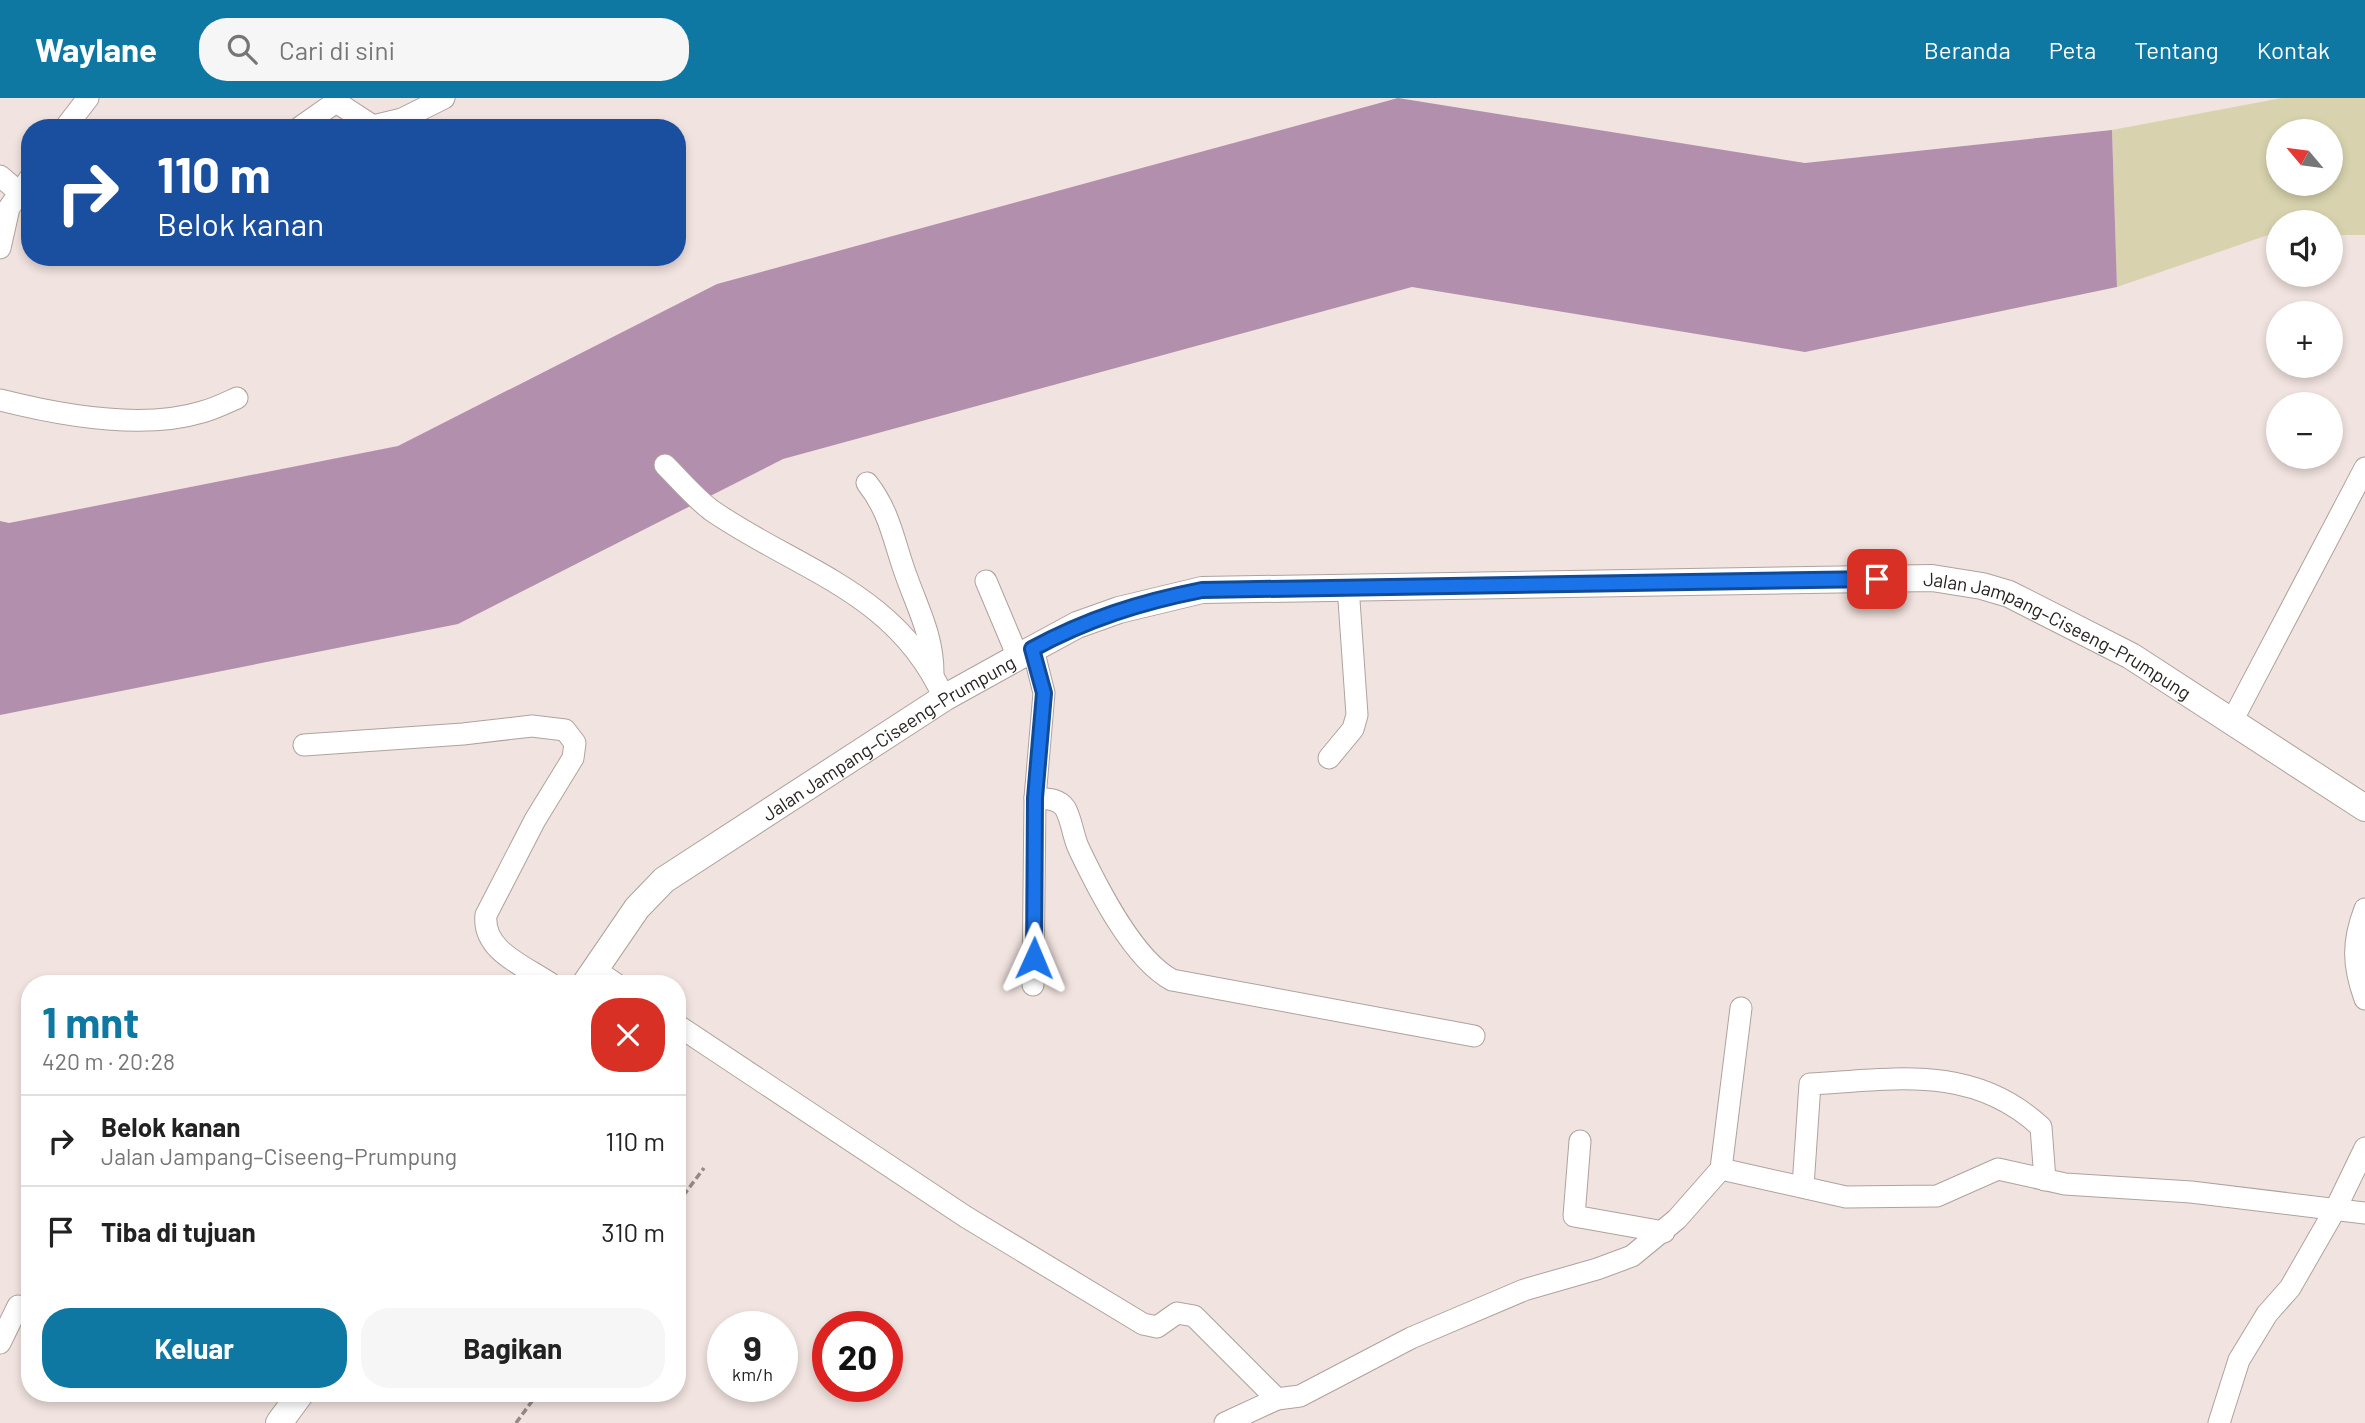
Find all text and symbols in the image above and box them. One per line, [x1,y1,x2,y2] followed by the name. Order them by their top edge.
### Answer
[199,18,689,81] search box
[35,29,157,69] text: Waylane
[223,30,261,68] icon: search
[279,34,395,65] text: Cari di sini
[1924,35,2011,64] text: Beranda
[2049,35,2096,64] text: Peta
[2134,35,2219,64] text: Tentang
[2257,35,2330,64] text: Kontak
[2266,119,2343,196] north arrow
[2266,119,2343,469] map controls
[157,144,271,203] text: 110 m
[42,147,133,238] icon: right
[157,204,324,242] text: Belok kanan
[2266,210,2343,287] button: sound
[2266,301,2343,378] button: +
[2266,392,2343,469] button: −
[1847,549,1907,609] pin
[1858,560,1896,598] icon: arrive
[1923,566,2196,704] street label: Jalan Jampang–Ciseeng–Prumpung
[757,650,1019,825] street label: Jalan Jampang–Ciseeng–Prumpung
[997,921,1071,995] position arrow
[42,996,139,1046] text: 1 mnt
[591,998,665,1072] button: close
[42,1047,175,1075] text: 420 m · 20:28
[101,1111,240,1142] text: Belok kanan
[42,1122,80,1160] icon: right
[605,1125,665,1156] text: 110 m
[101,1142,457,1170] text: Jalan Jampang–Ciseeng–Prumpung
[42,1213,80,1251] icon: arrive
[101,1216,256,1247] text: Tiba di tujuan
[601,1216,665,1247] text: 310 m
[42,1308,347,1388] button: Keluar
[361,1308,665,1388] button: Bagikan
[812,1311,903,1402] speed limit sign: 20
[743,1326,762,1368] text: 9
[732,1363,773,1385] text: km/h

